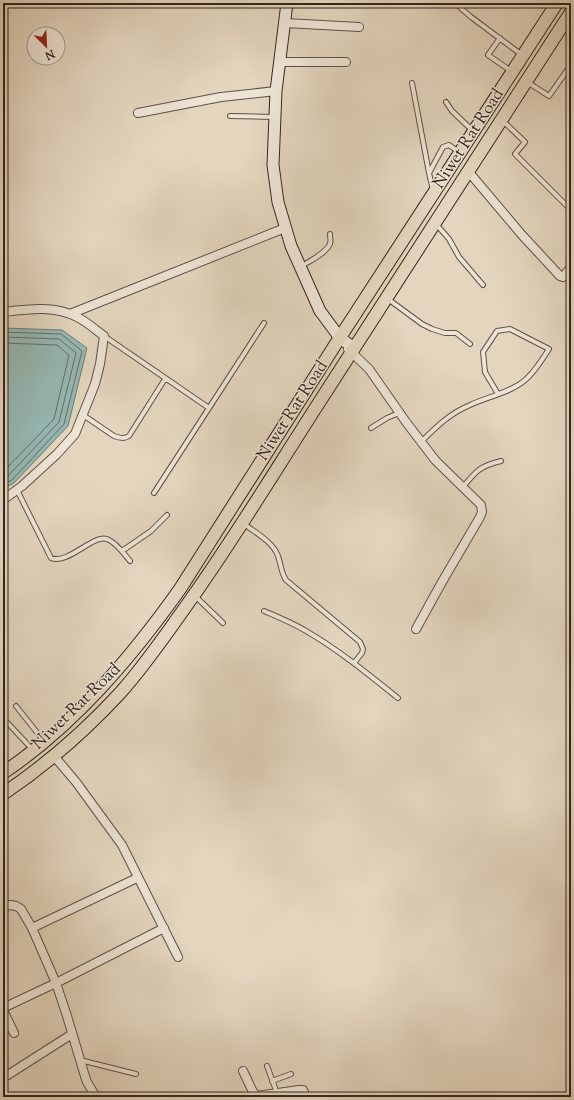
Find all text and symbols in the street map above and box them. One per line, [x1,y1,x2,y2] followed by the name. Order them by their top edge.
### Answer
[26,26,66,66] north arrow
[42,45,58,63] text: N
[428,84,511,194] street label: Niwet Rat Road
[252,356,335,466] street label: Niwet Rat Road
[27,658,127,756] street label: Niwet Rat Road

